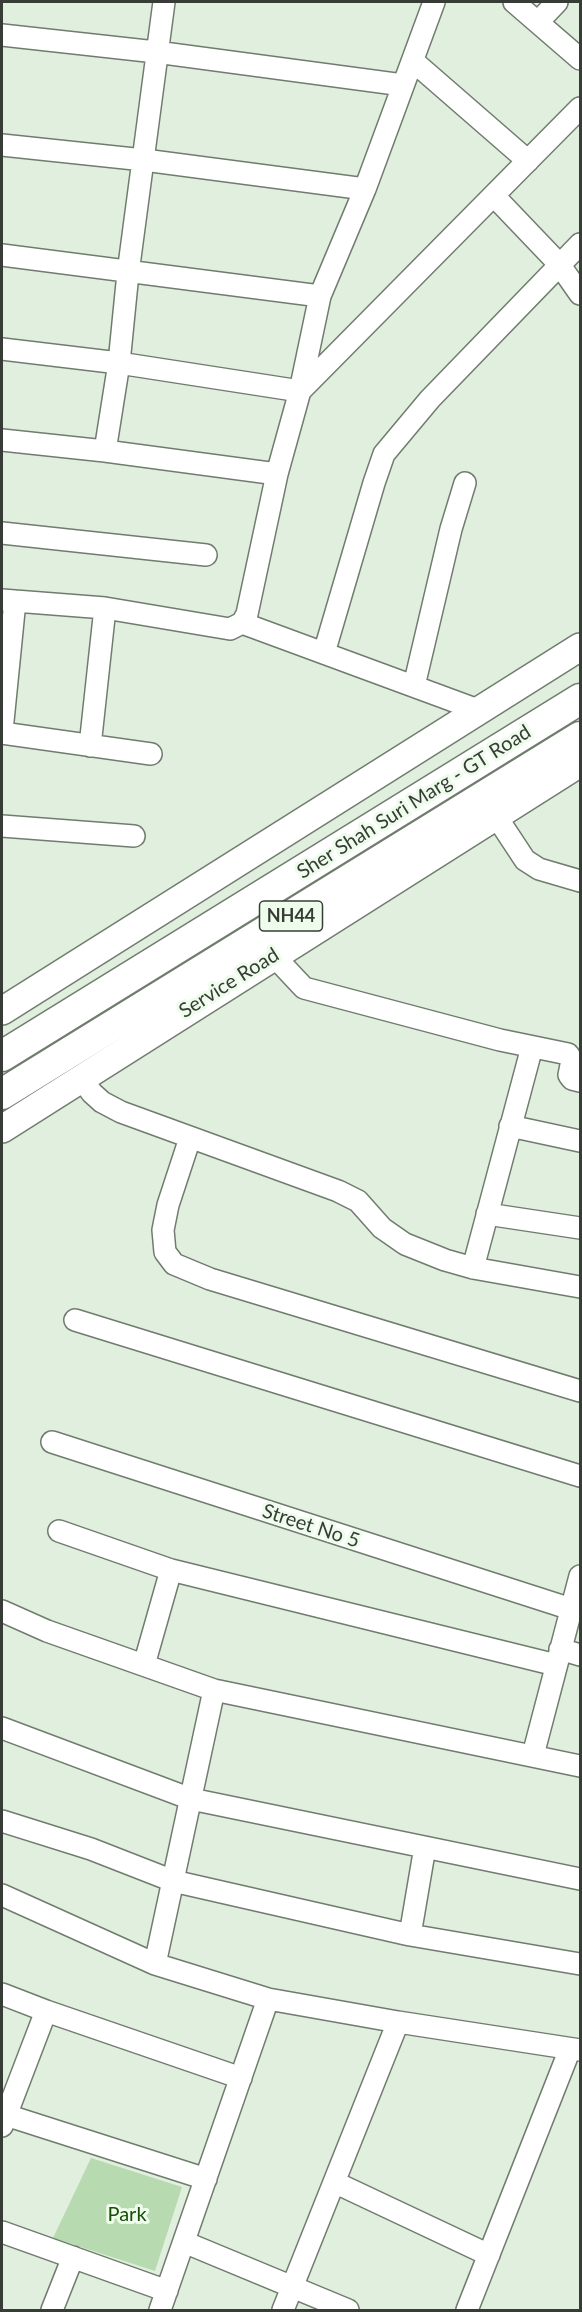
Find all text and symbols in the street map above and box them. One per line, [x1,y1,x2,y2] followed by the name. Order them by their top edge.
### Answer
[293,720,535,884] street label: Sher Shah Suri Marg - GT Road
[260,901,322,931] road number: NH44
[175,943,283,1023] street label: Service Road
[259,1499,363,1553] street label: Street No 5
[107,2203,147,2227] park label: Park

